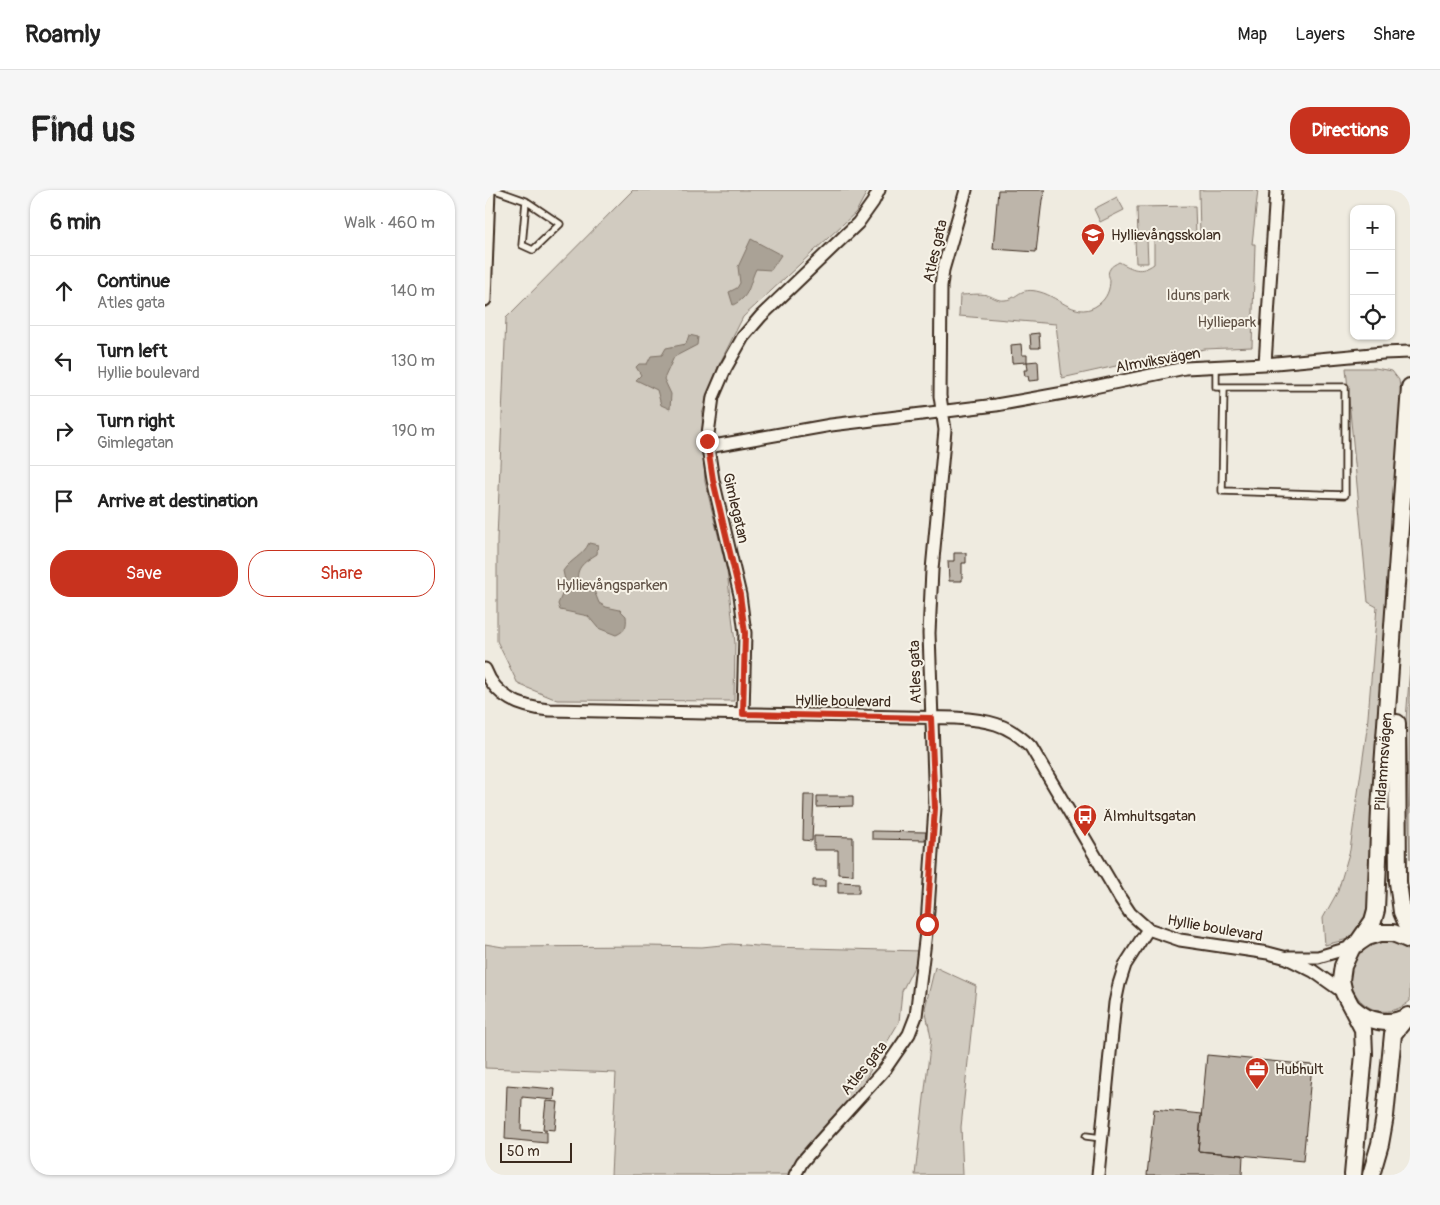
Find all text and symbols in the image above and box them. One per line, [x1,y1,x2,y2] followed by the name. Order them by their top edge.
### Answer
[25,20,100,49] text: Roamly
[1238,23,1267,46] text: Map
[1295,23,1345,46] text: Layers
[1373,23,1415,46] text: Share
[1290,107,1410,154] button: Directions
[30,108,135,152] text: Find us
[1350,205,1395,340] map controls
[1350,205,1395,250] button: +
[50,209,101,236] text: 6 min
[344,213,435,233] text: Walk · 460 m
[919,218,952,284] street label: Atles gata
[1080,222,1106,256] school or university icon: Hyllievångsskolan
[1111,226,1221,245] place label: Hyllievångsskolan
[1350,250,1395,295] button: −
[97,269,170,293] text: Continue
[50,277,78,305] icon: ahead
[391,281,435,301] text: 140 m
[1167,286,1230,305] park label: Iduns park
[97,293,165,313] text: Atles gata
[1350,295,1395,340] button: locate
[1198,313,1257,332] park label: Hylliepark
[97,339,167,363] text: Turn left
[1114,344,1202,377] street label: Almviksvägen
[50,347,78,375] icon: left
[391,351,435,371] text: 130 m
[97,363,200,383] text: Hyllie boulevard
[97,409,175,433] text: Turn right
[50,417,78,445] icon: right
[392,421,435,441] text: 190 m
[696,430,719,453] route end
[97,433,173,453] text: Gimlegatan
[718,471,753,545] street label: Gimlegatan
[50,487,78,515] icon: arrive
[97,489,258,513] text: Arrive at destination
[50,550,238,597] button: Save
[248,550,435,597] button: Share
[556,576,668,595] park label: Hyllievångsparken
[905,640,926,704] street label: Atles gata
[795,691,891,712] street label: Hyllie boulevard
[1371,712,1397,812] street label: Pildammsvägen
[1072,803,1098,837] bus stop icon: Älmhultsgatan
[1103,807,1196,826] place label: Älmhultsgatan
[1166,911,1264,946] street label: Hyllie boulevard
[916,913,939,936] route start
[837,1038,892,1099] street label: Atles gata
[1244,1056,1270,1090] office icon: Hubhult
[1275,1060,1325,1079] place label: Hubhult
[500,1140,573,1163] scale bar
[507,1143,540,1160] text: 50 m

